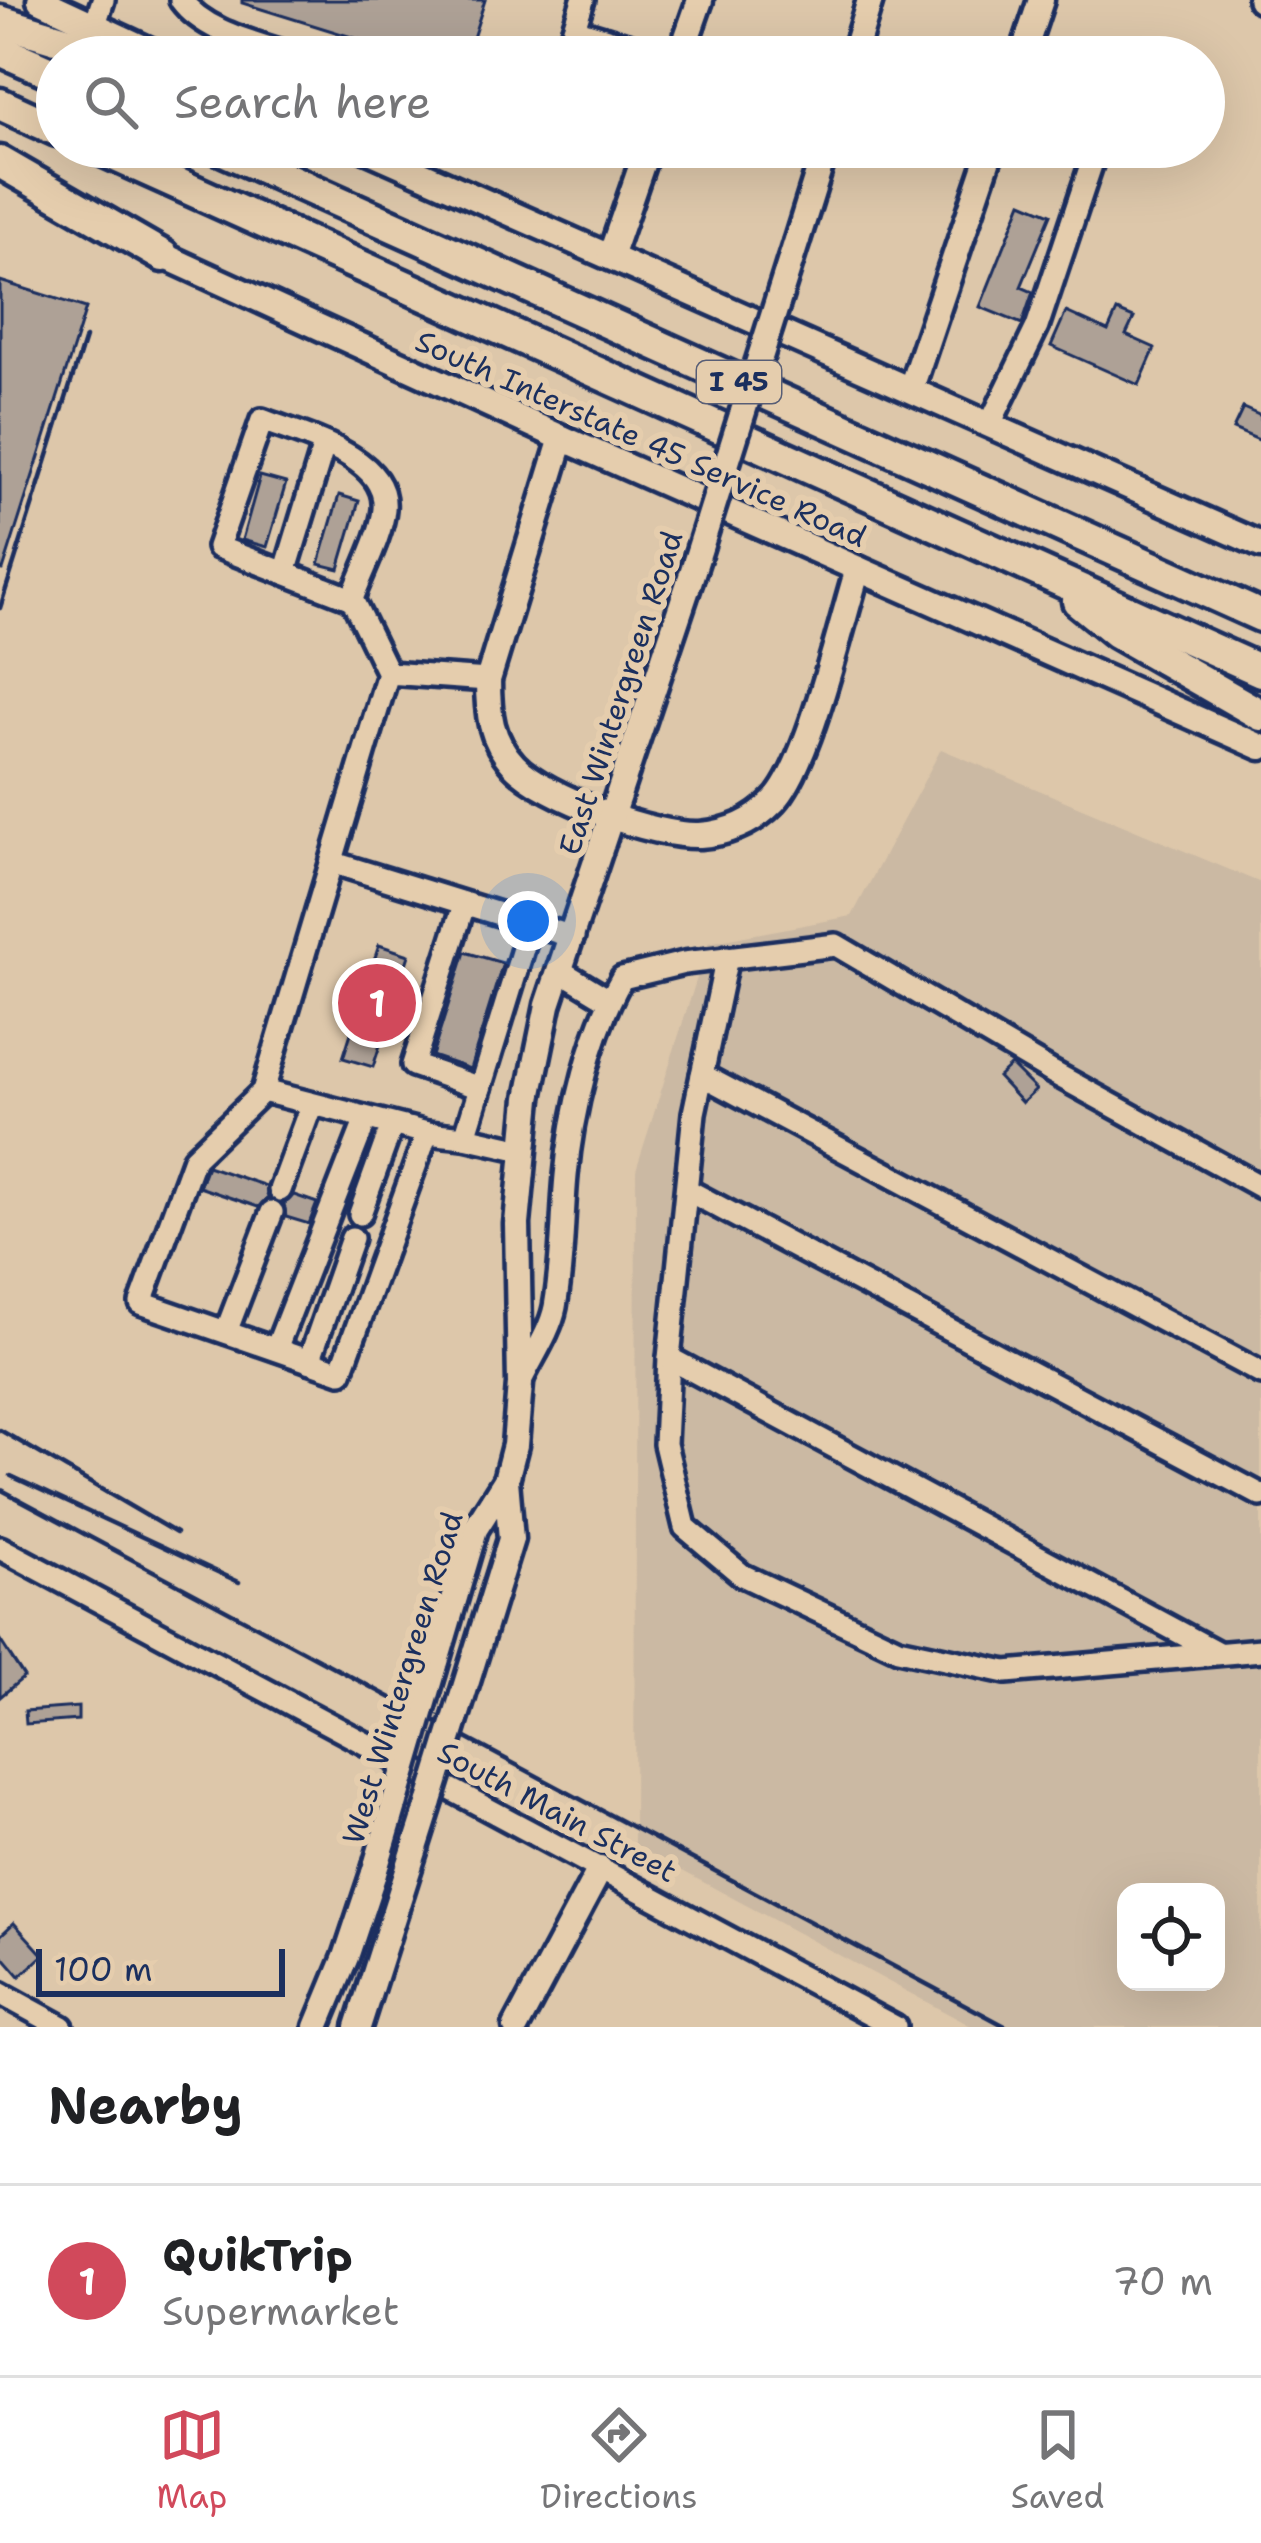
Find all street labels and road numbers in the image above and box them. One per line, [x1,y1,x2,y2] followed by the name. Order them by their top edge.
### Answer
[409,320,873,557] street label: South Interstate 45 Service Road
[697,361,781,403] road number: I 45
[549,526,692,860] street label: East Wintergreen Road
[332,1506,473,1849] street label: West Wintergreen Road
[430,1731,684,1892] street label: South Main Street

